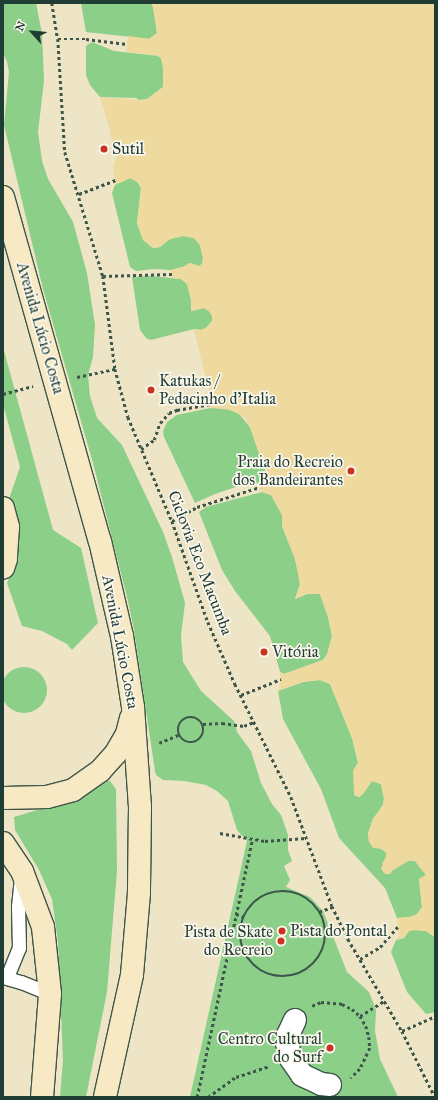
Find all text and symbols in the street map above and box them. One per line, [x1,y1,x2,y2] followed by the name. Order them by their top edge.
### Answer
[12,12,52,52] north arrow
[13,19,29,33] text: N
[112,139,144,159] place label: Sutil
[99,144,109,154] marker: Sutil
[12,260,68,396] street label: Avenida Lúcio Costa
[159,371,276,409] place label: Katukas / Pedacinho d'Italia
[146,385,156,395] marker: Katukas / Pedacinho d'Italia
[233,452,343,490] place label: Praia do Recreio dos Bandeirantes
[346,466,356,476] marker: Praia do Recreio dos Bandeirantes
[164,488,236,638] street label: Ciclovia Eco Macumba
[98,573,142,711] street label: Avenida Lúcio Costa
[272,642,318,662] place label: Vitória
[259,647,269,657] marker: Vitória
[290,921,387,941] place label: Pista do Pontal
[184,922,273,960] place label: Pista de Skate do Recreio
[277,926,287,936] marker: Pista do Pontal
[276,936,286,946] marker: Pista de Skate do Recreio
[218,1029,322,1067] place label: Centro Cultural do Surf
[325,1043,335,1053] marker: Centro Cultural do Surf

